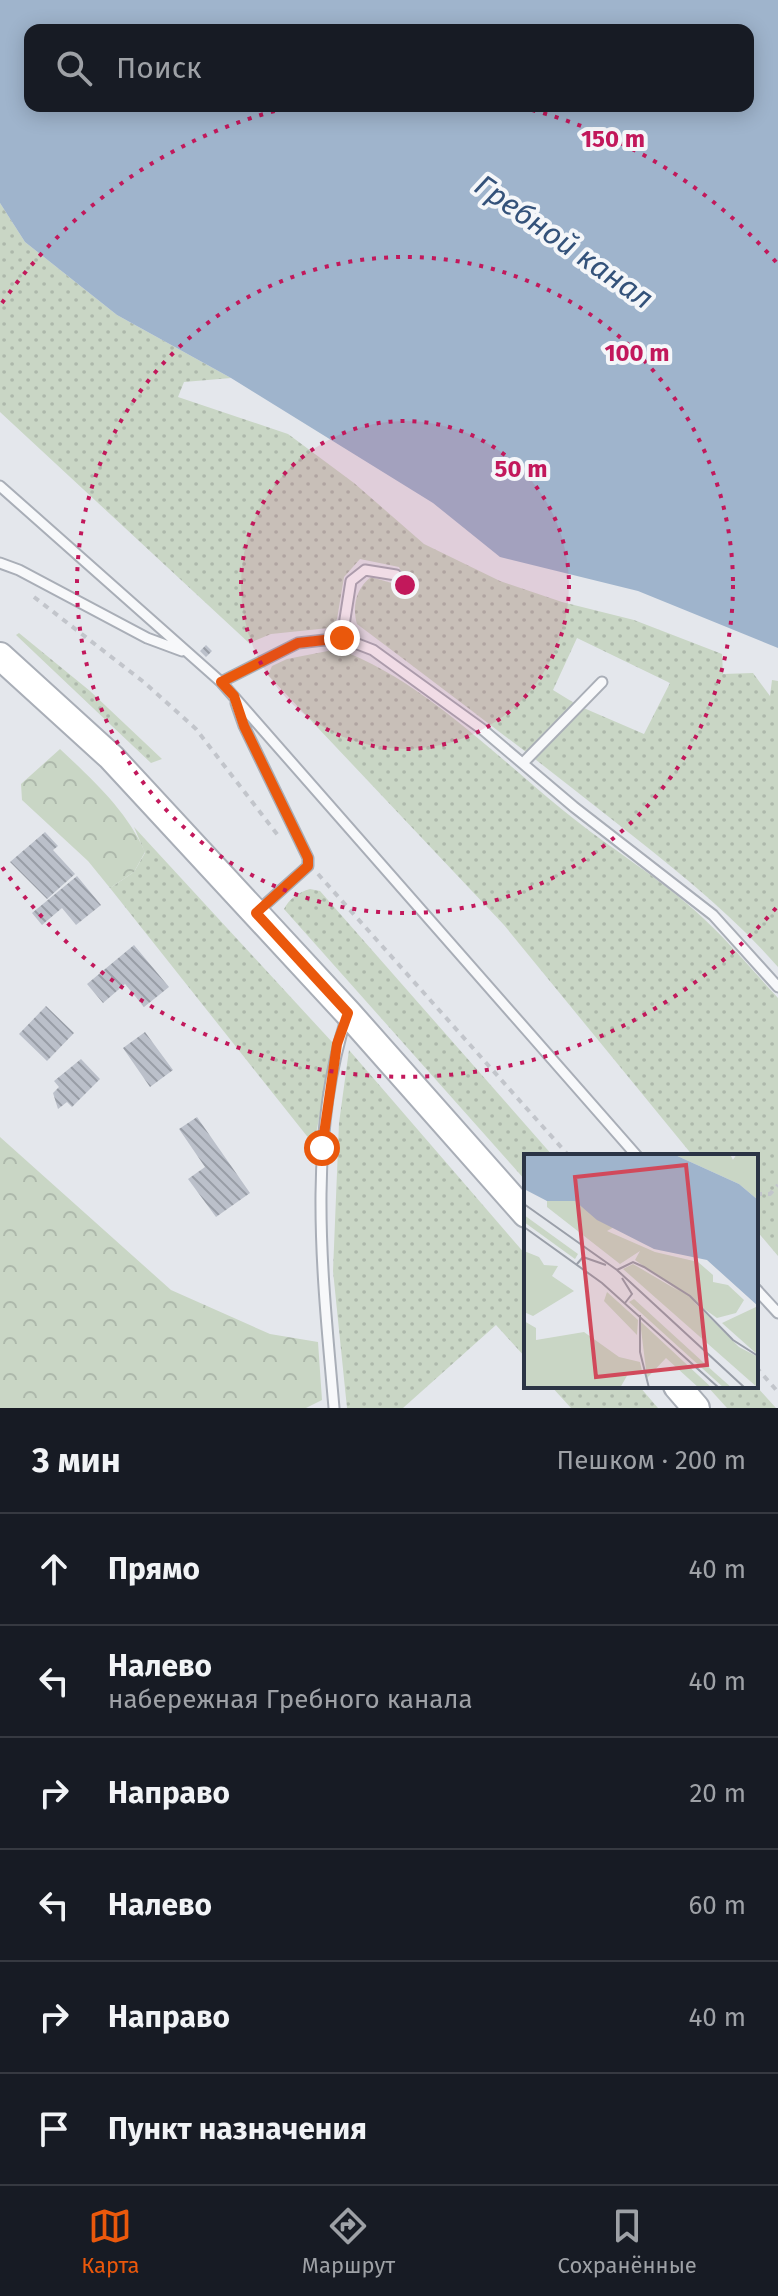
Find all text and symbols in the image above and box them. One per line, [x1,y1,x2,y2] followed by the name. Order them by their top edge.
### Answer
[24,24,754,112] search box
[52,46,96,90] icon: search
[116,50,202,86] text: Поиск
[581,125,645,153] text: 150 m
[468,167,660,317] water label: Гребной канал
[604,339,670,367] text: 100 m
[495,455,547,483] text: 50 m
[391,571,419,599] centre of rings
[324,620,360,656] route end
[304,1130,340,1166] route start
[524,1154,758,1388] inset map
[32,1440,121,1481] text: 3 мин
[557,1445,746,1476] text: Пешком · 200 m
[32,1547,76,1591] icon: ahead
[108,1551,200,1587] text: Прямо
[688,1554,746,1585] text: 40 m
[108,1648,212,1684] text: Налево
[32,1659,76,1703] icon: left
[688,1666,746,1697] text: 40 m
[108,1684,473,1715] text: набережная Гребного канала
[32,1771,76,1815] icon: right
[108,1775,230,1811] text: Направо
[689,1778,746,1809] text: 20 m
[32,1883,76,1927] icon: left
[108,1887,212,1923] text: Налево
[688,1890,746,1921] text: 60 m
[32,1995,76,2039] icon: right
[108,1999,230,2035] text: Направо
[688,2002,746,2033] text: 40 m
[32,2107,76,2151] icon: arrive
[108,2111,367,2147] text: Пункт назначения
[81,2204,139,2279] tab: Карта
[302,2204,395,2279] tab: Маршрут
[558,2204,697,2279] tab: Сохранённые

